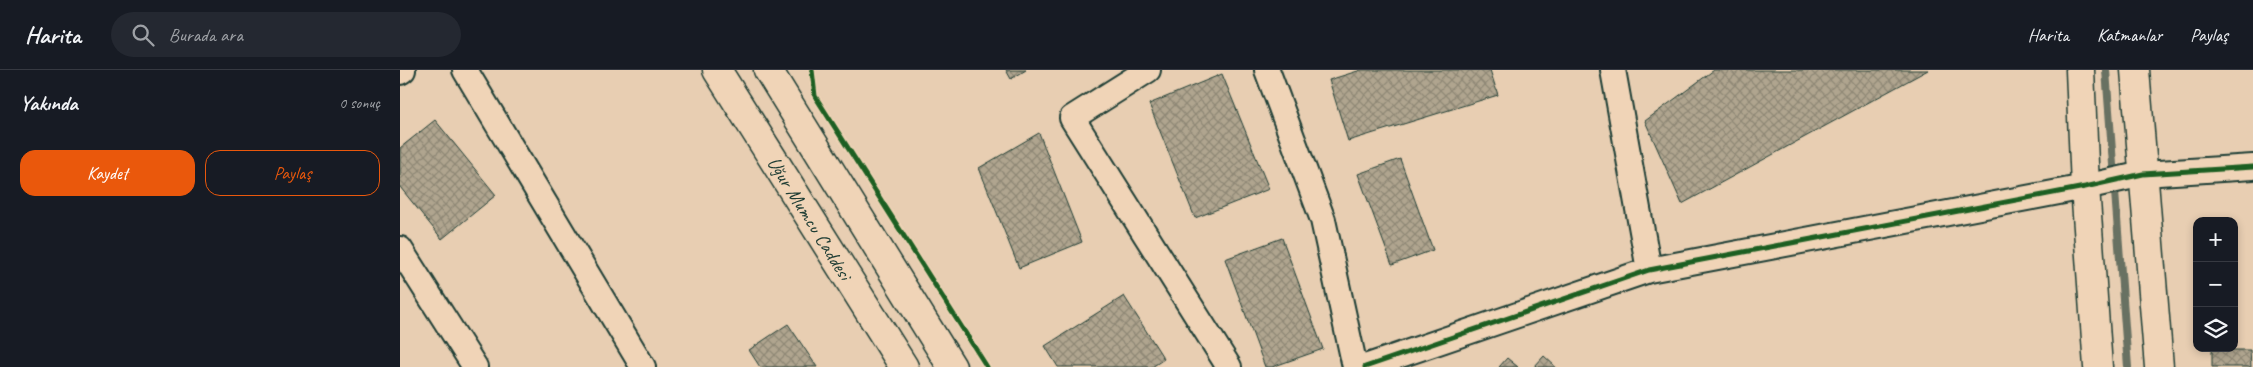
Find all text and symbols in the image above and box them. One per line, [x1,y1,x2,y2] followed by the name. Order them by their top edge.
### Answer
[111,12,461,57] search box
[25,20,81,50] text: Harita
[129,21,157,49] icon: search
[169,23,243,47] text: Burada ara
[2028,24,2069,46] text: Harita
[2097,24,2162,46] text: Katmanlar
[2190,24,2228,46] text: Paylaş
[20,90,78,116] text: Yakında
[339,93,380,113] text: 0 sonuç
[20,150,195,196] button: Kaydet
[205,150,380,196] button: Paylaş
[762,152,859,287] street label: Uğur Mumcu Caddesi
[2193,217,2238,352] map controls
[2193,217,2238,262] button: +
[2193,262,2238,307] button: −
[2193,307,2238,352] button: layers

